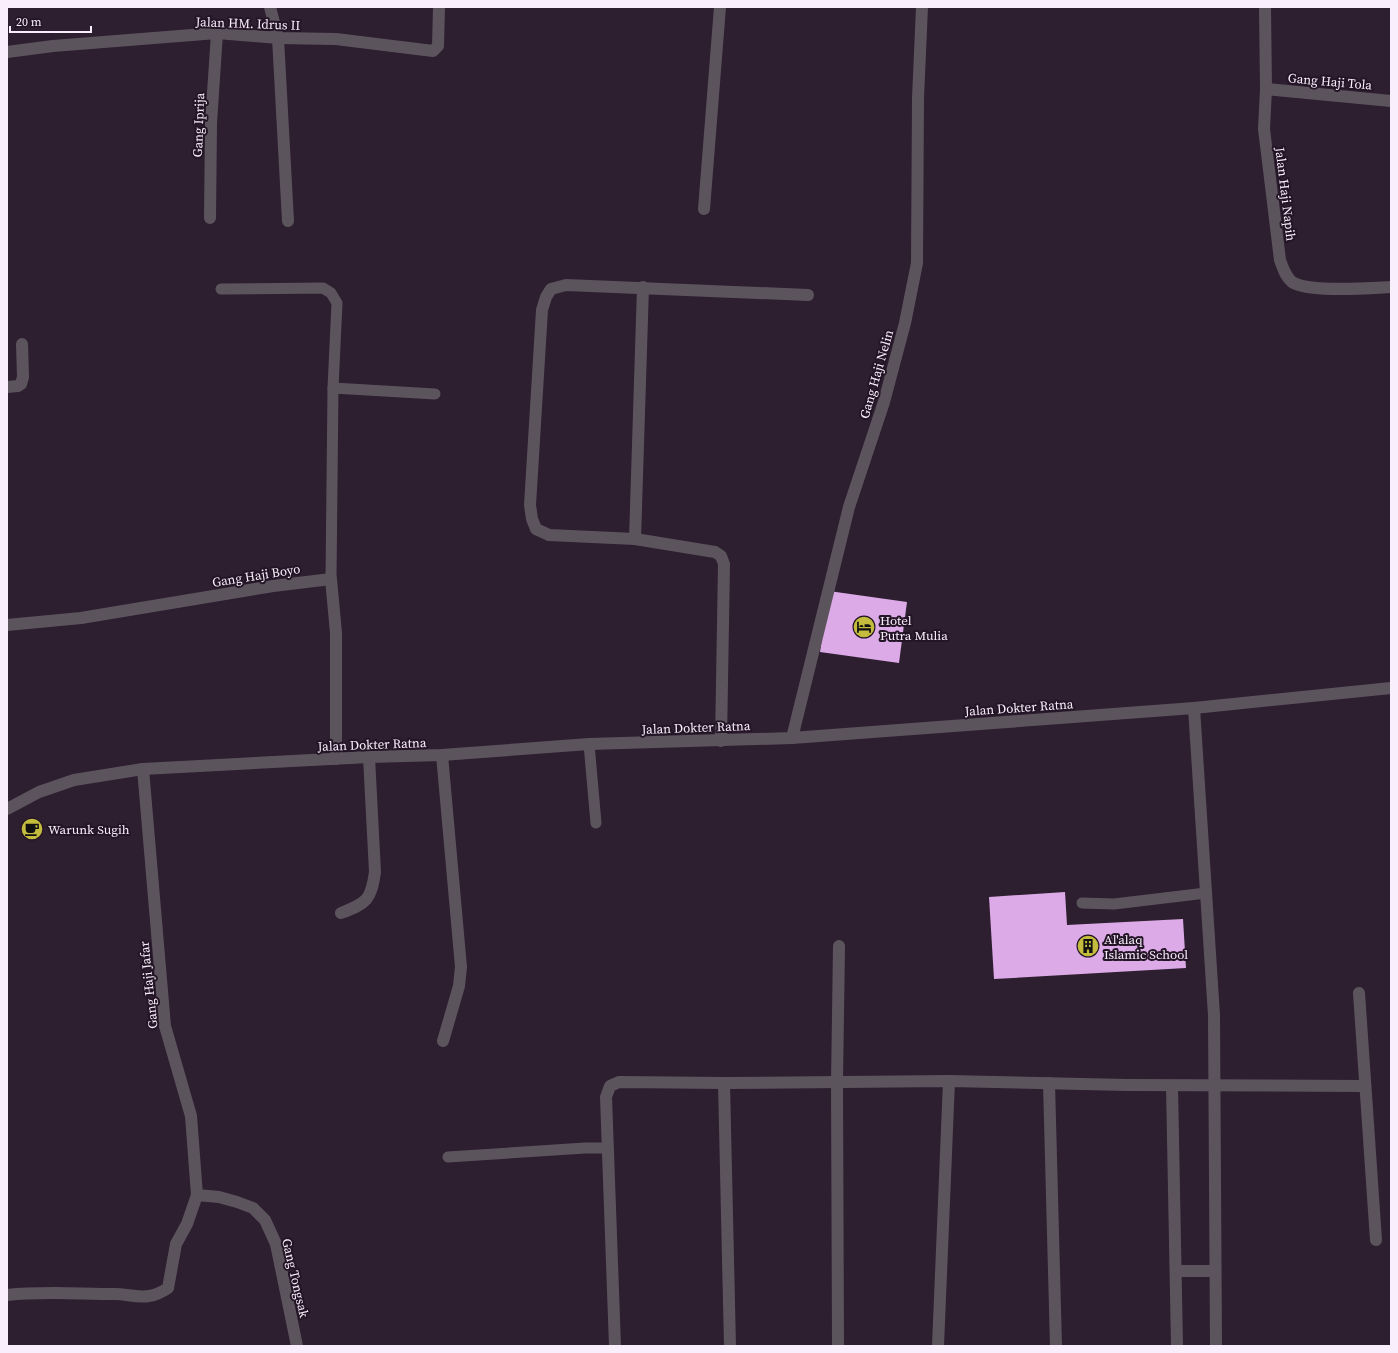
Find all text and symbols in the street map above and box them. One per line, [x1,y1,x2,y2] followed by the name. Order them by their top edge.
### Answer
[10,8,91,34] scale bar
[194,13,301,34] street label: Jalan HM. Idrus II
[16,14,42,30] text: 20 m
[1287,69,1373,94] street label: Gang Haji Tola
[189,92,208,158] street label: Gang Iprija
[1271,145,1300,242] street label: Jalan Haji Napih
[856,328,897,421] street label: Gang Haji Nelin
[211,560,301,591] street label: Gang Haji Boyo
[880,612,948,644] place label: Hotel Putra Mulia
[851,614,877,640] hotel icon: Hotel Putra Mulia
[963,695,1074,720] street label: Jalan Dokter Ratna
[640,717,751,738] street label: Jalan Dokter Ratna
[316,734,427,755] street label: Jalan Dokter Ratna
[19,816,45,842] cafe icon: Warunk Sugih
[48,821,130,838] place label: Warunk Sugih
[1104,931,1188,963] place label: Al'alaq Islamic School
[1075,933,1101,959] building icon: Al'alaq Islamic School
[135,940,162,1030] street label: Gang Haji Jafar
[278,1237,313,1320] street label: Gang Tongsak

